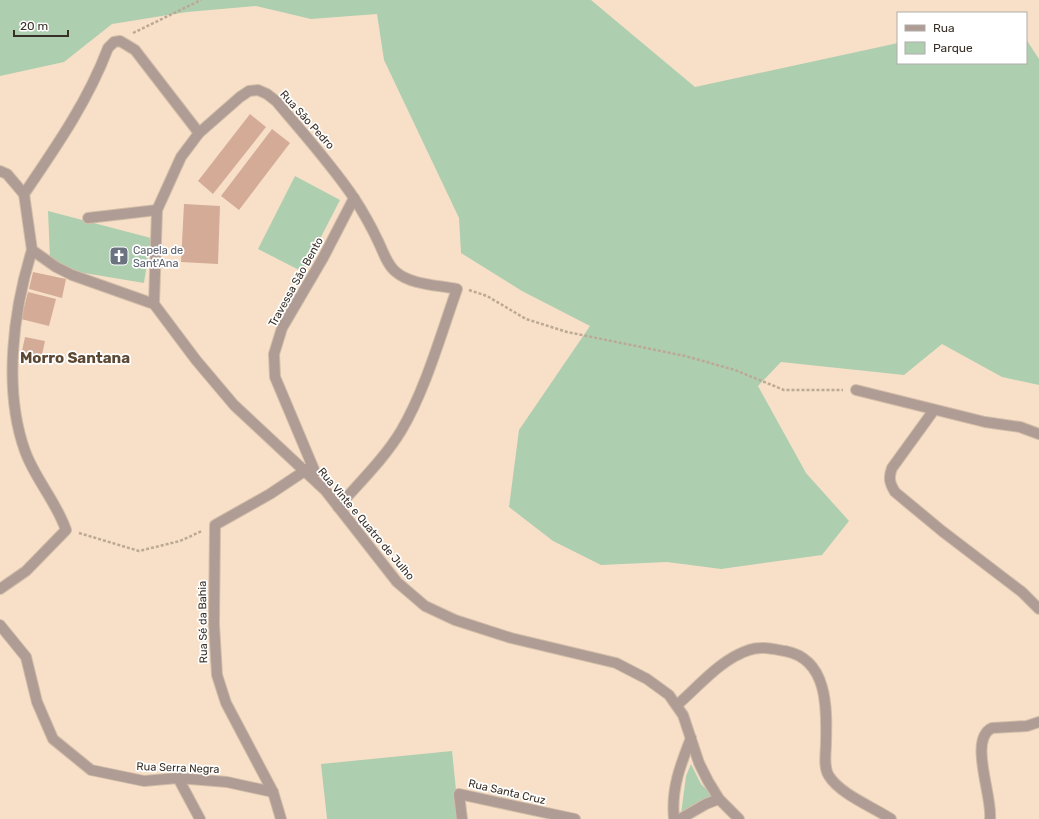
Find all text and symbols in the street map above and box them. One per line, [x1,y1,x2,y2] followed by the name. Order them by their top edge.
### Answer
[14,12,68,38] scale bar
[897,12,1027,64] legend
[20,19,48,33] text: 20 m
[933,21,955,35] text: Rua
[933,41,973,55] text: Parque
[277,88,337,152] street label: Rua São Pedro
[266,235,326,329] street label: Travessa São Bento
[133,244,183,270] place label: Capela de Sant'Ana
[108,245,130,267] church icon: Capela de Sant'Ana
[20,349,130,367] district label: Morro Santana
[315,465,417,583] street label: Rua Vinte e Quatro de Julho
[196,581,210,663] street label: Rua Sé da Bahia
[136,760,220,776] street label: Rua Serra Negra
[467,777,547,807] street label: Rua Santa Cruz

